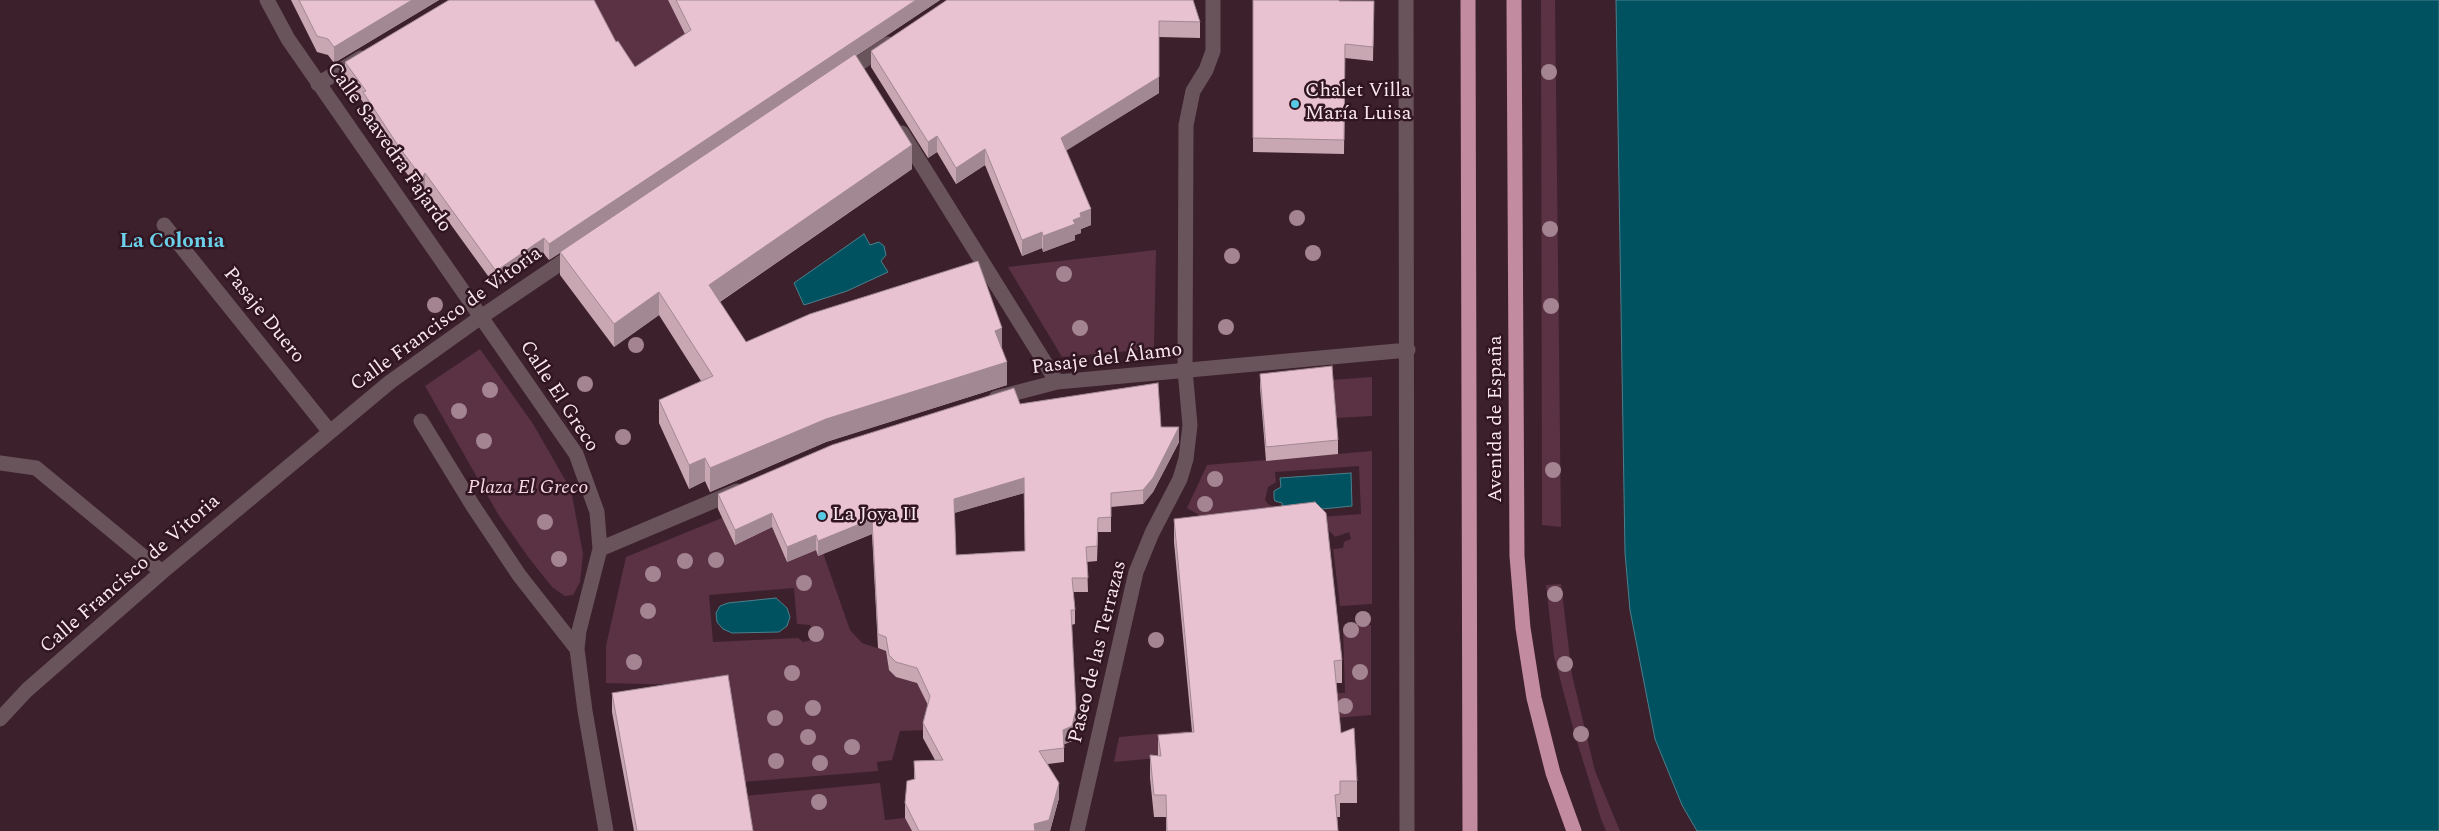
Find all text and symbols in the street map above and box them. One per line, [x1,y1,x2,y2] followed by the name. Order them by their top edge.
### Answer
[320,58,456,238] street label: Calle Saavedra Fajardo
[1305,80,1411,127] place label: Chalet Villa María Luisa
[1289,98,1301,110] marker: Chalet Villa María Luisa
[119,230,225,256] district label: La Colonia
[347,243,547,397] street label: Calle Francisco de Vitoria
[217,263,309,369] street label: Pasaje Duero
[1485,335,1509,503] street label: Avenida de España
[513,337,603,457] street label: Calle El Greco
[1030,339,1184,381] street label: Pasaje del Álamo
[467,477,589,501] park label: Plaza El Greco
[36,490,226,660] street label: Calle Francisco de Vitoria
[832,504,918,528] place label: La Joya II
[816,510,828,522] marker: La Joya II
[1065,558,1133,746] street label: Paseo de las Terrazas

